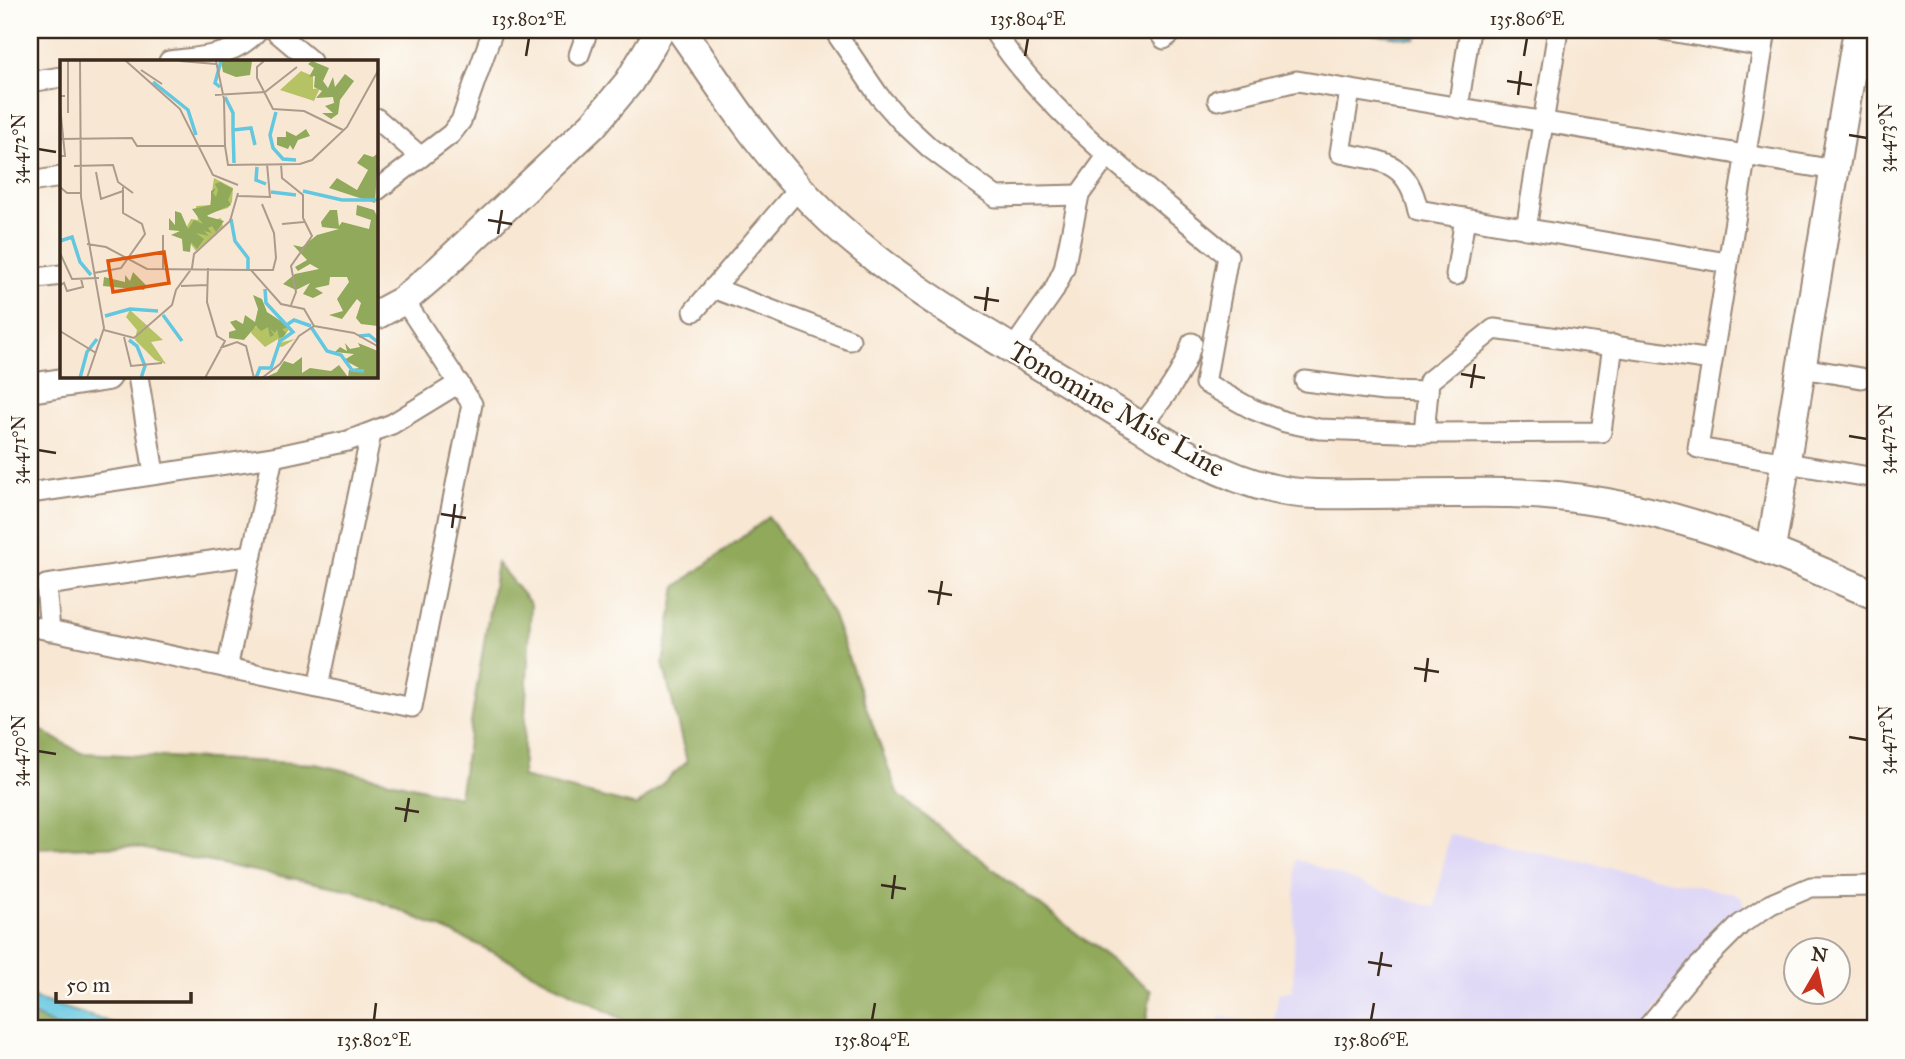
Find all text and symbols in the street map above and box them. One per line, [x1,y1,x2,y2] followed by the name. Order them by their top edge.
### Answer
[492,8,566,30] text: 135.802°E
[990,8,1066,30] text: 135.804°E
[1490,8,1564,30] text: 135.806°E
[60,60,378,378] inset map
[1875,103,1897,173] text: 34.473°N
[8,113,30,185] text: 34.472°N
[1002,333,1232,485] street label: Tonomine Mise Line
[1875,403,1897,475] text: 34.472°N
[8,415,30,485] text: 34.471°N
[1875,705,1897,775] text: 34.471°N
[8,715,30,787] text: 34.470°N
[1783,936,1853,1006] north arrow
[1810,942,1829,967] text: N
[56,961,191,1005] scale bar
[66,972,111,998] text: 50 m
[337,1029,411,1051] text: 135.802°E
[834,1029,910,1051] text: 135.804°E
[1334,1029,1408,1051] text: 135.806°E

